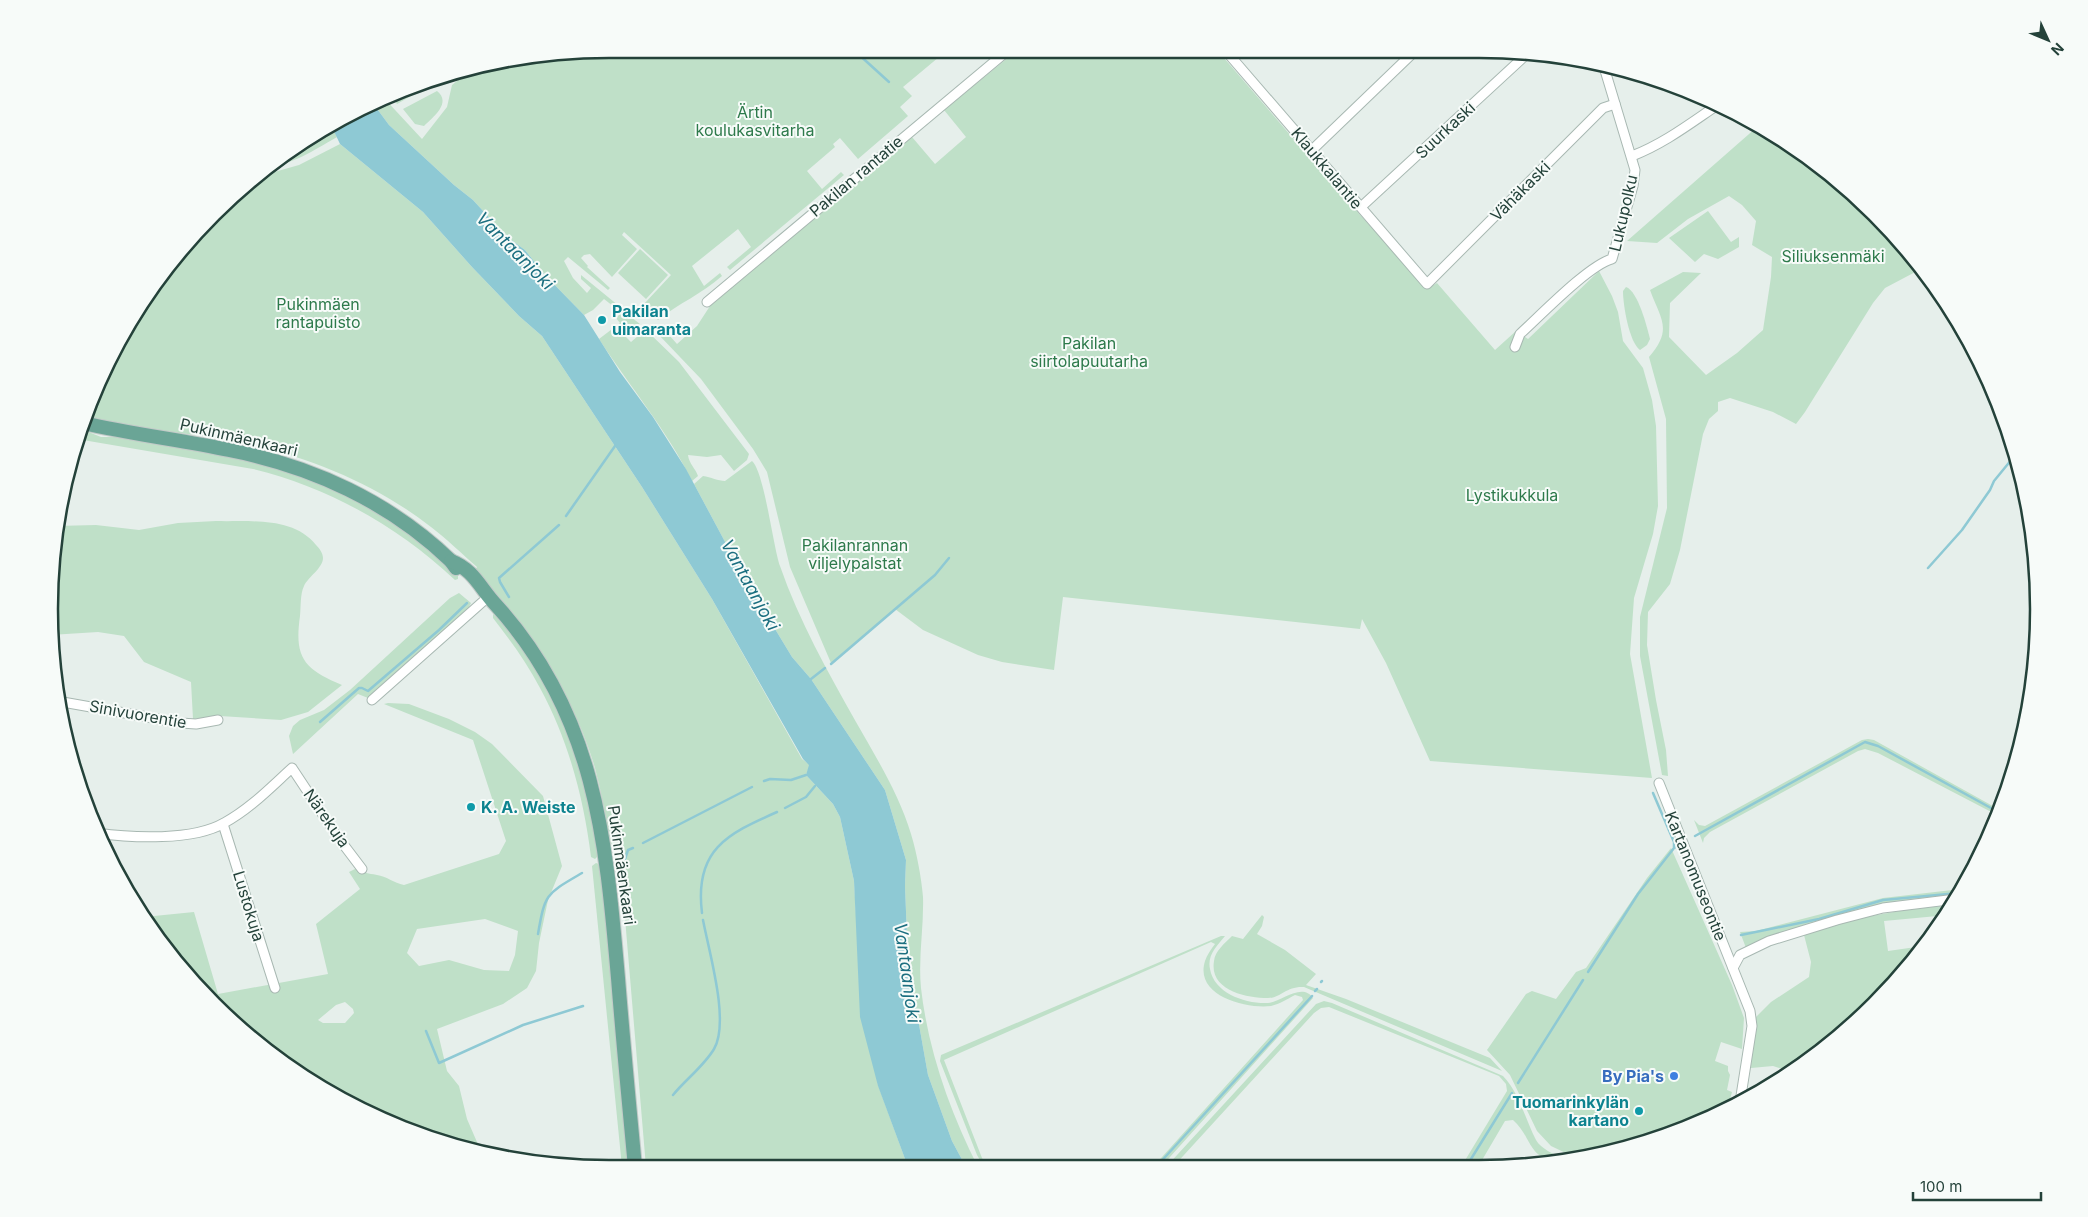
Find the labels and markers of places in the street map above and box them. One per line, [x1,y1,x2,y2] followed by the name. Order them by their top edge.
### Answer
[612,301,691,339] place label: Pakilan uimaranta
[596,314,608,326] marker: Pakilan uimaranta
[481,797,576,817] place label: K. A. Weiste
[465,801,477,813] marker: K. A. Weiste
[1602,1066,1664,1086] place label: By Pia's
[1668,1070,1680,1082] marker: By Pia's
[1512,1092,1629,1130] place label: Tuomarinkylän kartano
[1633,1105,1645,1117] marker: Tuomarinkylän kartano

